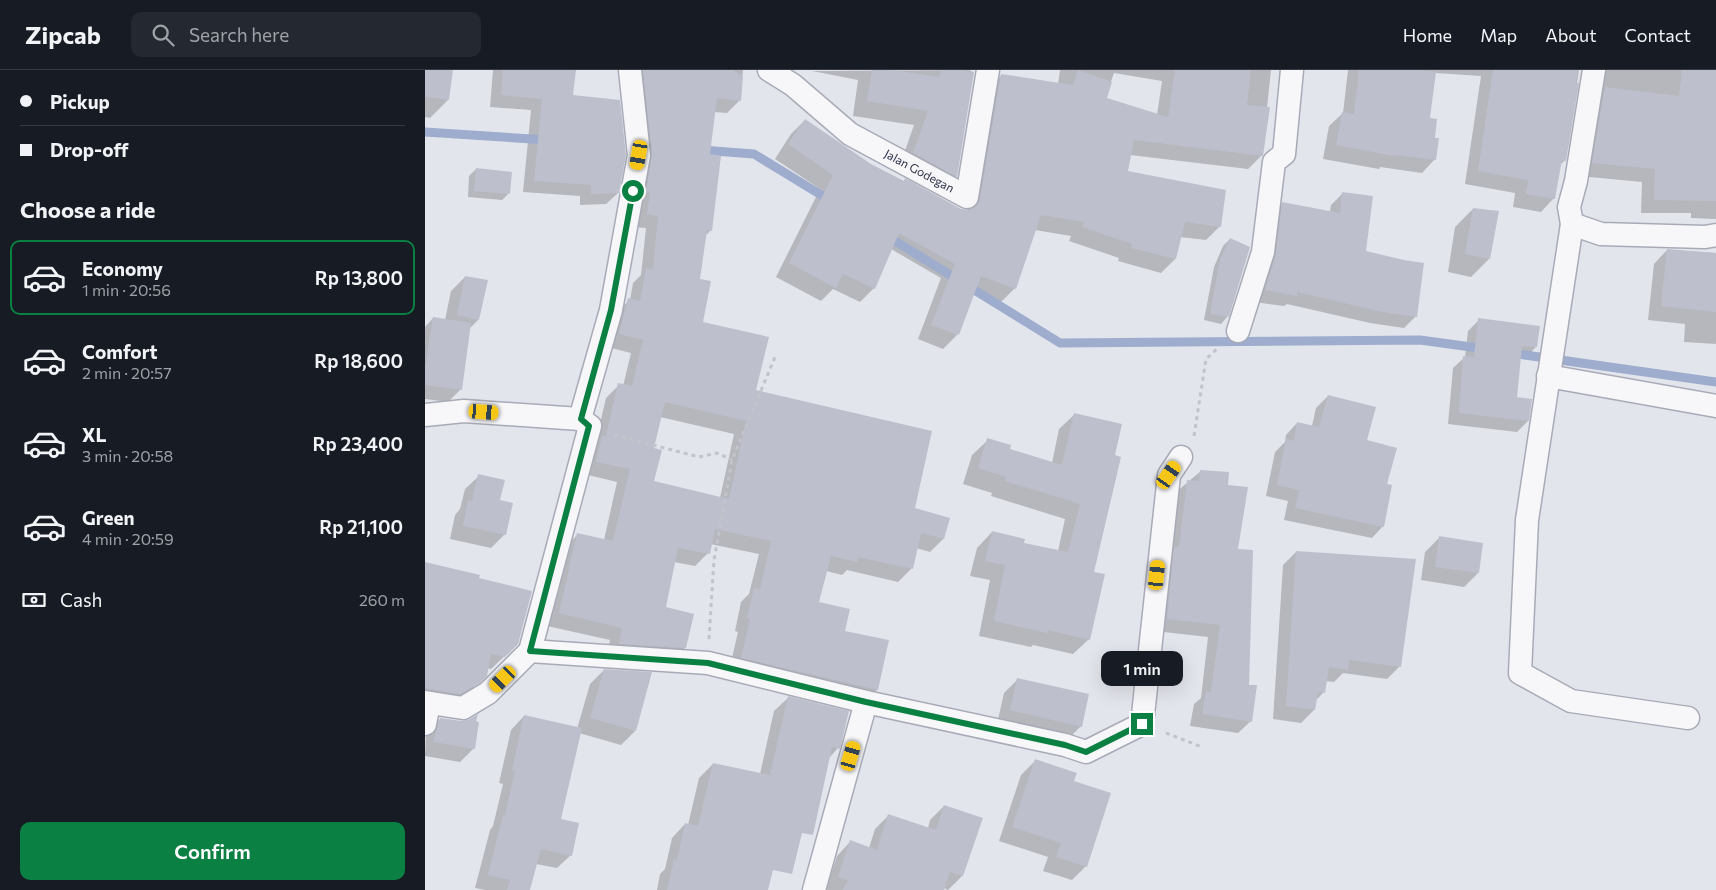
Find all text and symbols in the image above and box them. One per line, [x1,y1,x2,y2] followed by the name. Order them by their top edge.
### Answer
[131,12,481,57] search box
[25,20,101,49] text: Zipcab
[149,21,177,49] icon: search
[189,23,289,46] text: Search here
[1403,24,1452,46] text: Home
[1480,24,1517,46] text: Map
[1545,24,1597,46] text: About
[1625,24,1691,46] text: Contact
[50,90,110,113] text: Pickup
[50,138,129,161] text: Drop-off
[629,139,648,171] car
[882,146,957,195] street label: Jalan Godegan
[622,180,644,202] route start
[20,196,155,223] text: Choose a ride
[22,255,67,300] icon: car
[82,257,163,280] text: Economy
[315,266,403,289] text: Rp 13,800
[82,280,171,299] text: 1 min · 20:56
[22,338,67,383] icon: car
[82,340,158,363] text: Comfort
[314,349,403,372] text: Rp 18,600
[82,363,172,382] text: 2 min · 20:57
[468,403,499,421] car
[22,421,67,466] icon: car
[82,423,107,446] text: XL
[313,432,403,455] text: Rp 23,400
[82,446,173,465] text: 3 min · 20:58
[1154,458,1183,492] car
[22,504,67,549] icon: car
[82,506,134,529] text: Green
[319,515,403,538] text: Rp 21,100
[82,529,174,548] text: 4 min · 20:59
[1147,559,1166,591] car
[20,586,48,614] icon: cash
[60,588,102,611] text: Cash
[359,590,405,609] text: 260 m
[1101,652,1183,686] callout: 1 min
[1123,659,1161,678] text: 1 min
[487,663,518,695] car
[1131,713,1153,735] route end
[839,740,862,772] car
[20,822,405,880] button: Confirm

